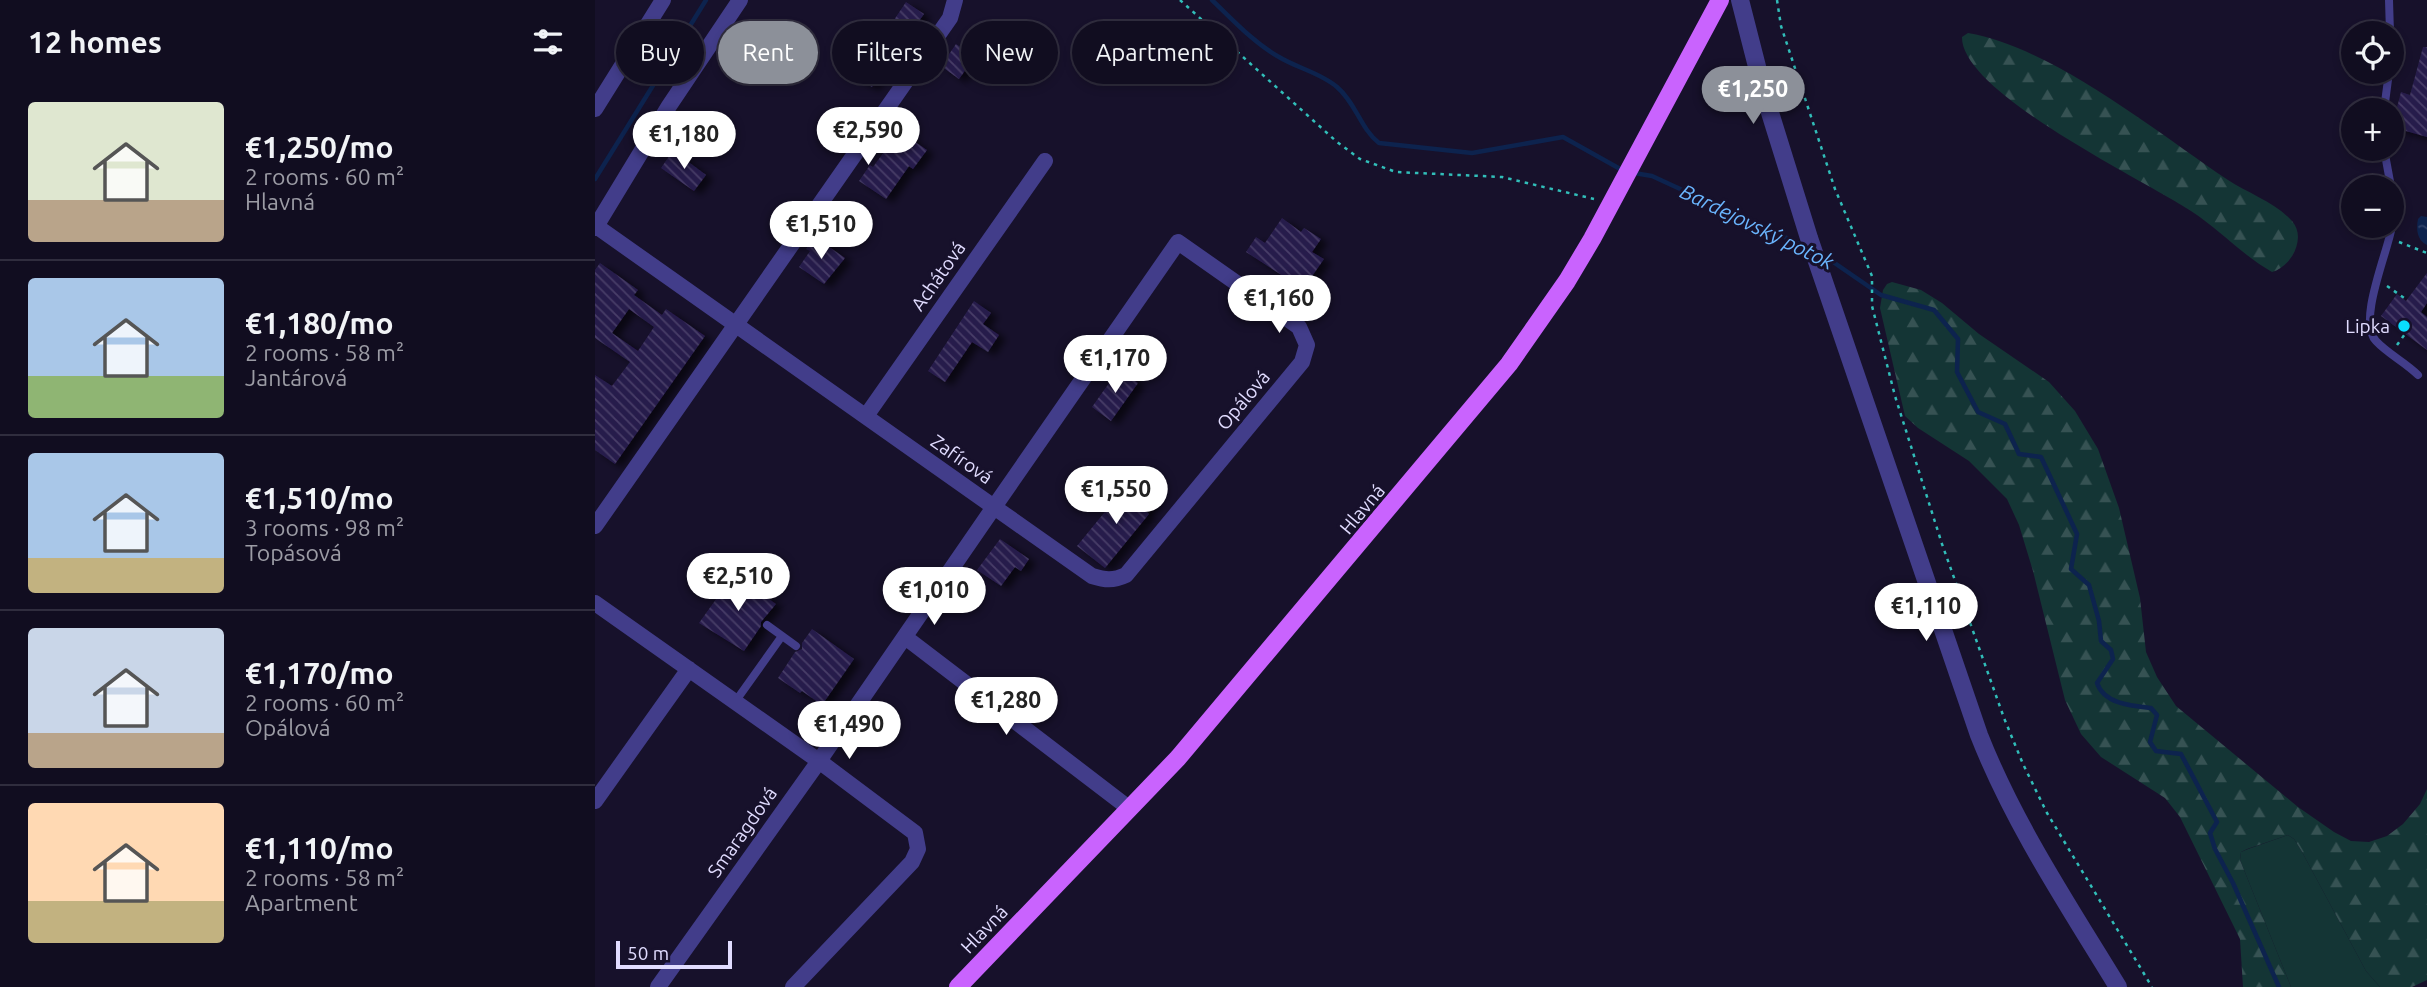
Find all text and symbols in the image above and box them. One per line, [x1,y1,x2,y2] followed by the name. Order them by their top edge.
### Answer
[616,21,704,84] chip: Buy
[718,21,818,84] chip: Rent
[832,21,947,84] chip: Filters
[961,21,1058,84] chip: New
[1072,21,1237,84] chip: Apartment
[2341,21,2404,238] map controls
[2341,21,2404,84] button: locate
[529,23,567,61] icon: filters
[28,25,162,59] text: 12 homes
[1696,66,1810,126] pin: €1,250
[1718,76,1788,101] text: €1,250
[2341,98,2404,161] button: +
[811,108,925,167] pin: €2,590
[627,111,741,171] pin: €1,180
[833,117,903,142] text: €2,590
[649,121,719,146] text: €1,180
[84,130,168,214] icon: home
[245,130,394,164] text: €1,250/mo
[245,164,404,189] text: 2 rooms · 60 m²
[2341,175,2404,238] button: −
[1677,178,1838,274] water label: Bardejovský potok
[245,189,315,214] text: Hlavná
[764,202,878,261] pin: €1,510
[786,211,856,236] text: €1,510
[906,237,970,315] street label: Achátová
[1222,276,1336,335] pin: €1,160
[1244,285,1314,310] text: €1,160
[84,306,168,390] icon: home
[245,306,394,340] text: €1,180/mo
[2345,315,2390,337] place label: Lipka
[2396,318,2412,334] marker: Lipka
[1058,336,1172,395] pin: €1,170
[245,340,404,365] text: 2 rooms · 58 m²
[1080,345,1150,370] text: €1,170
[245,365,347,390] text: Jantárová
[1212,366,1274,434] street label: Opálová
[927,430,997,488] street label: Zafírová
[1059,466,1173,526] pin: €1,550
[1081,476,1151,501] text: €1,550
[1335,480,1389,538] street label: Hlavná
[84,481,168,565] icon: home
[245,481,394,515] text: €1,510/mo
[245,515,404,540] text: 3 rooms · 98 m²
[245,540,342,565] text: Topásová
[681,554,795,613] pin: €2,510
[703,563,773,588] text: €2,510
[877,568,991,627] pin: €1,010
[899,577,969,602] text: €1,010
[1869,584,1983,643] pin: €1,110
[1891,593,1961,618] text: €1,110
[84,656,168,740] icon: home
[245,656,394,690] text: €1,170/mo
[949,678,1063,737] pin: €1,280
[971,687,1041,712] text: €1,280
[245,690,404,715] text: 2 rooms · 60 m²
[792,702,906,761] pin: €1,490
[814,711,884,736] text: €1,490
[245,715,331,740] text: Opálová
[703,783,781,881] street label: Smaragdová
[84,831,168,915] icon: home
[245,831,394,865] text: €1,110/mo
[245,865,404,890] text: 2 rooms · 58 m²
[245,890,358,915] text: Apartment
[956,901,1012,957] street label: Hlavná
[616,938,731,970] scale bar
[627,942,669,964] text: 50 m

